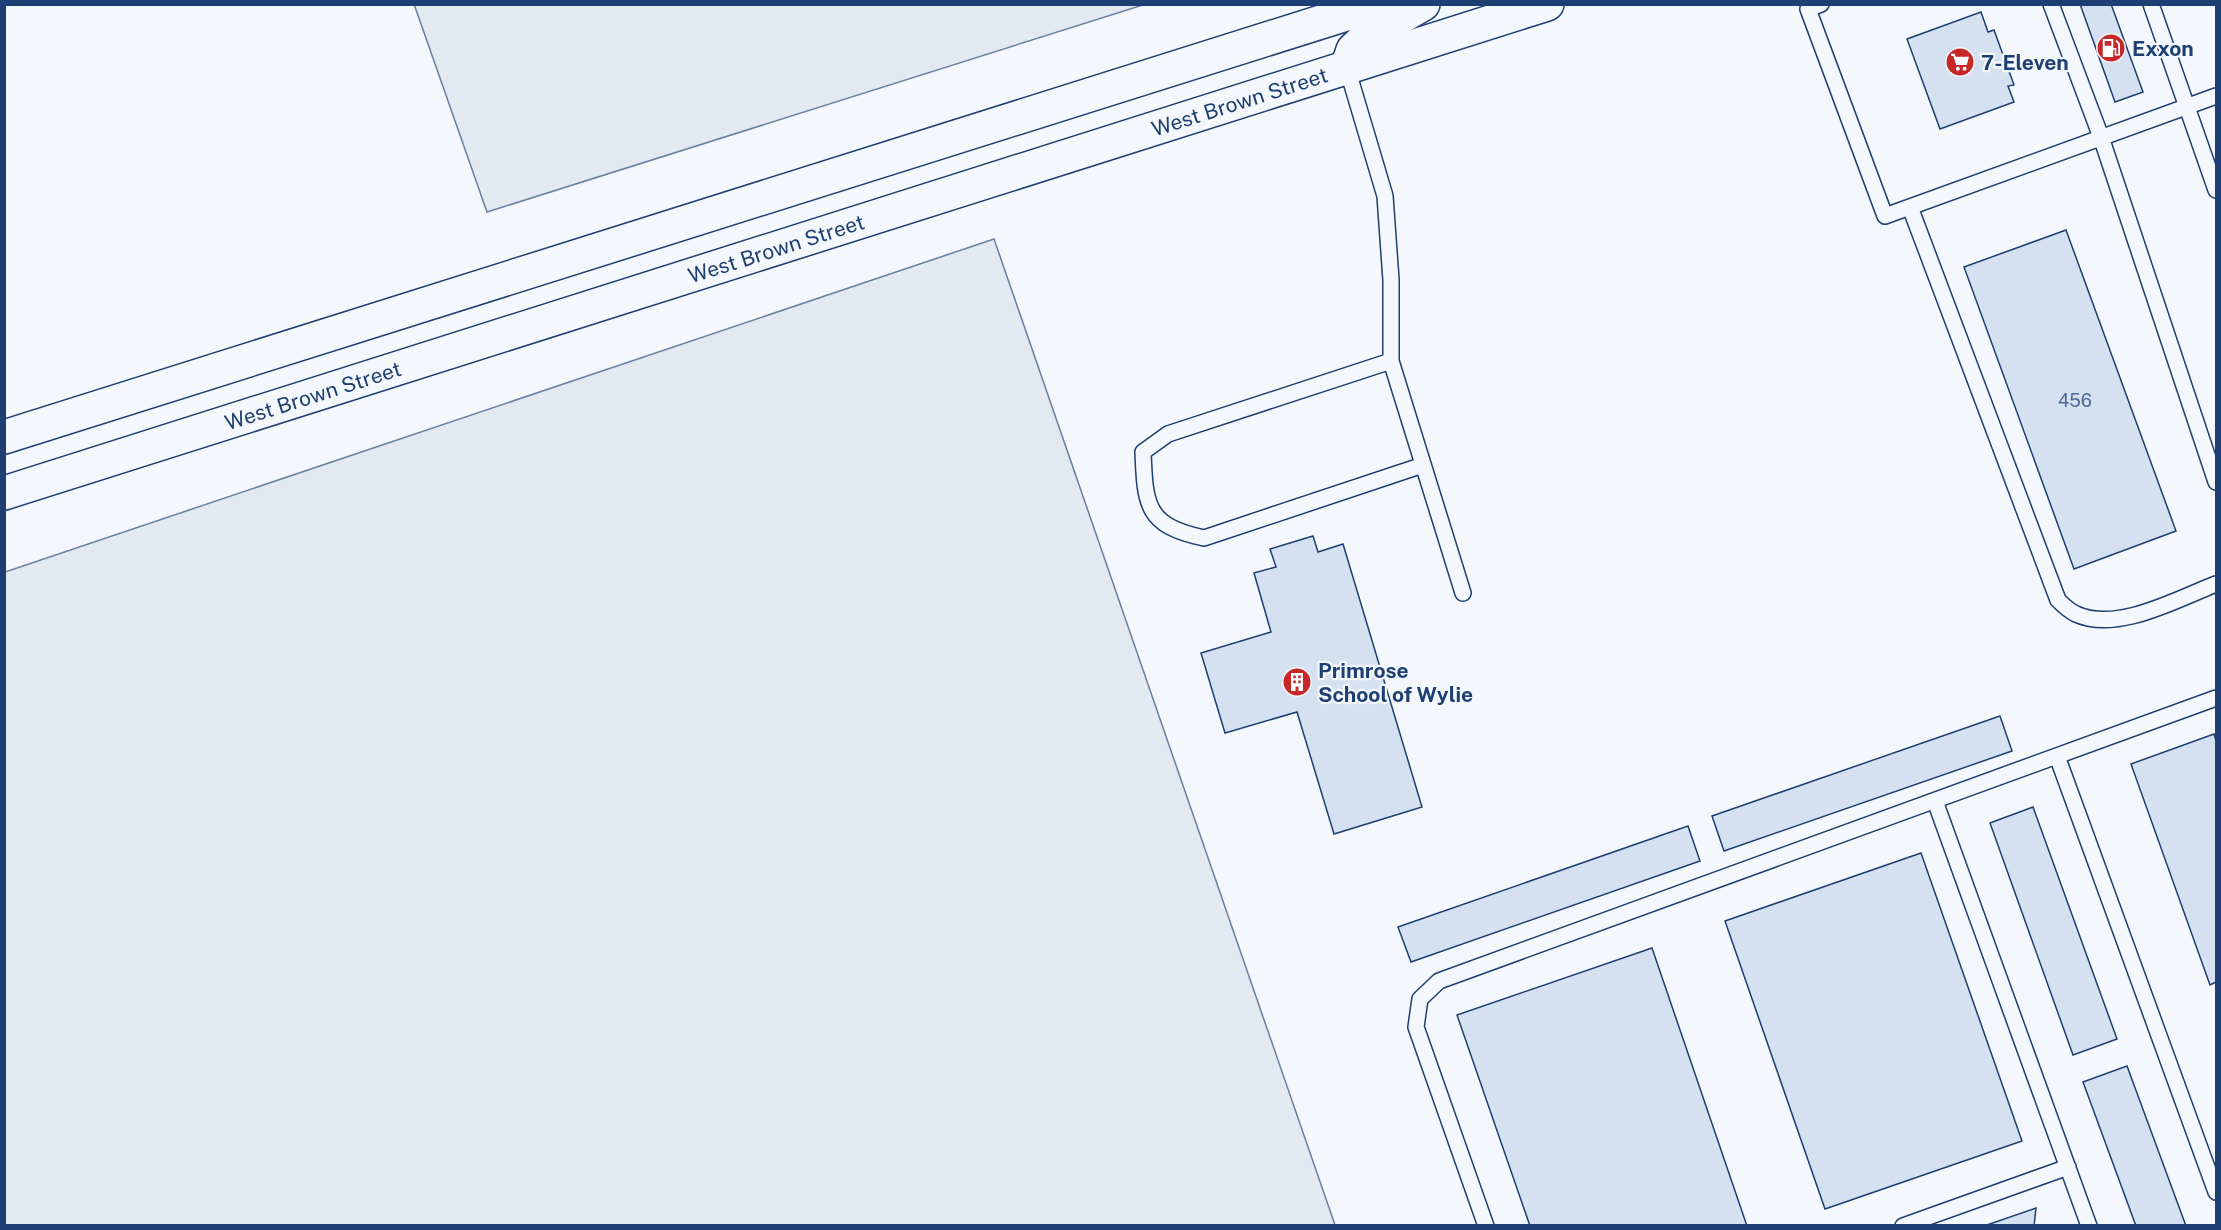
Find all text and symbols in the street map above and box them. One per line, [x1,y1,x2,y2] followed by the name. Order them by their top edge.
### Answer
[2095,32,2127,64] fuel station icon: Exxon
[2132,36,2194,61] place label: Exxon
[1944,46,1976,78] supermarket icon: 7-Eleven
[1981,50,2069,75] place label: 7-Eleven
[1148,62,1331,141] street label: West Brown Street
[685,209,867,288] street label: West Brown Street
[222,355,404,435] street label: West Brown Street
[2058,390,2092,411] house number: 456
[1318,658,1473,707] place label: Primrose School of Wylie
[1281,666,1313,698] building icon: Primrose School of Wylie

